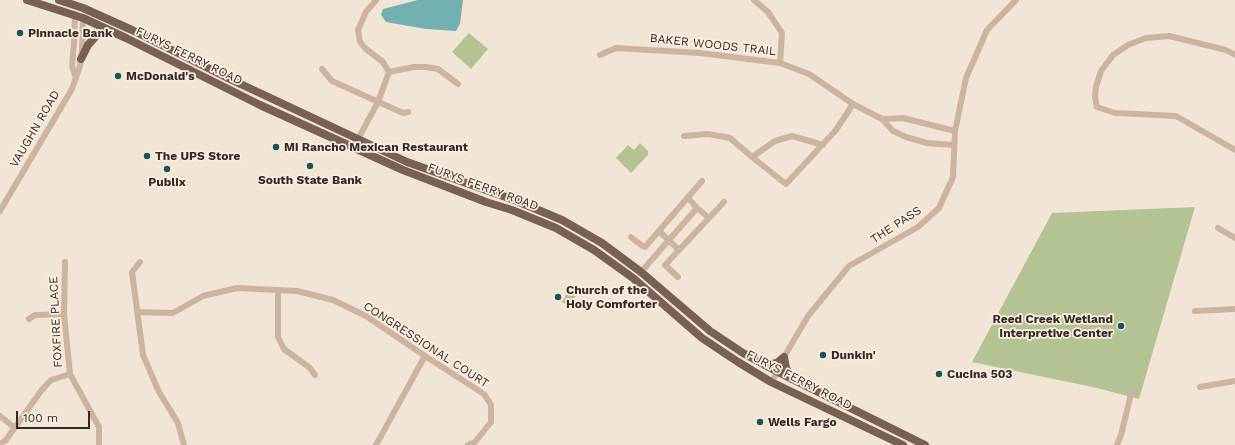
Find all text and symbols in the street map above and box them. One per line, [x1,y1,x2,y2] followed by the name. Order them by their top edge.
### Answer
[133,24,245,88] street label: FURYS FERRY ROAD
[28,26,112,40] place label: Pinnacle Bank
[15,28,25,38] marker: Pinnacle Bank
[649,31,777,59] street label: BAKER WOODS TRAIL
[126,69,195,83] place label: McDonald's
[113,71,123,81] marker: McDonald's
[7,88,63,170] street label: VAUGHN ROAD
[284,140,468,154] place label: Mi Rancho Mexican Restaurant
[271,142,281,152] marker: Mi Rancho Mexican Restaurant
[155,149,240,163] place label: The UPS Store
[142,151,152,161] marker: The UPS Store
[426,160,540,214] street label: FURYS FERRY ROAD
[305,161,315,171] marker: South State Bank
[162,164,172,174] marker: Publix
[258,173,362,187] place label: South State Bank
[148,175,186,189] place label: Publix
[868,203,924,247] street label: THE PASS
[46,276,66,368] street label: FOXFIRE PLACE
[566,283,657,311] place label: Church of the Holy Comforter
[553,292,563,302] marker: Church of the Holy Comforter
[360,299,492,391] street label: CONGRESSIONAL COURT
[993,312,1113,340] place label: Reed Creek Wetland Interpretive Center
[1116,321,1126,331] marker: Reed Creek Wetland Interpretive Center
[744,347,854,413] street label: FURYS FERRY ROAD
[831,348,876,362] place label: Dunkin'
[818,350,828,360] marker: Dunkin'
[947,367,1012,381] place label: Cucina 503
[934,369,944,379] marker: Cucina 503
[18,403,92,429] scale bar
[23,411,58,425] text: 100 m
[768,415,837,429] place label: Wells Fargo
[755,417,765,427] marker: Wells Fargo

